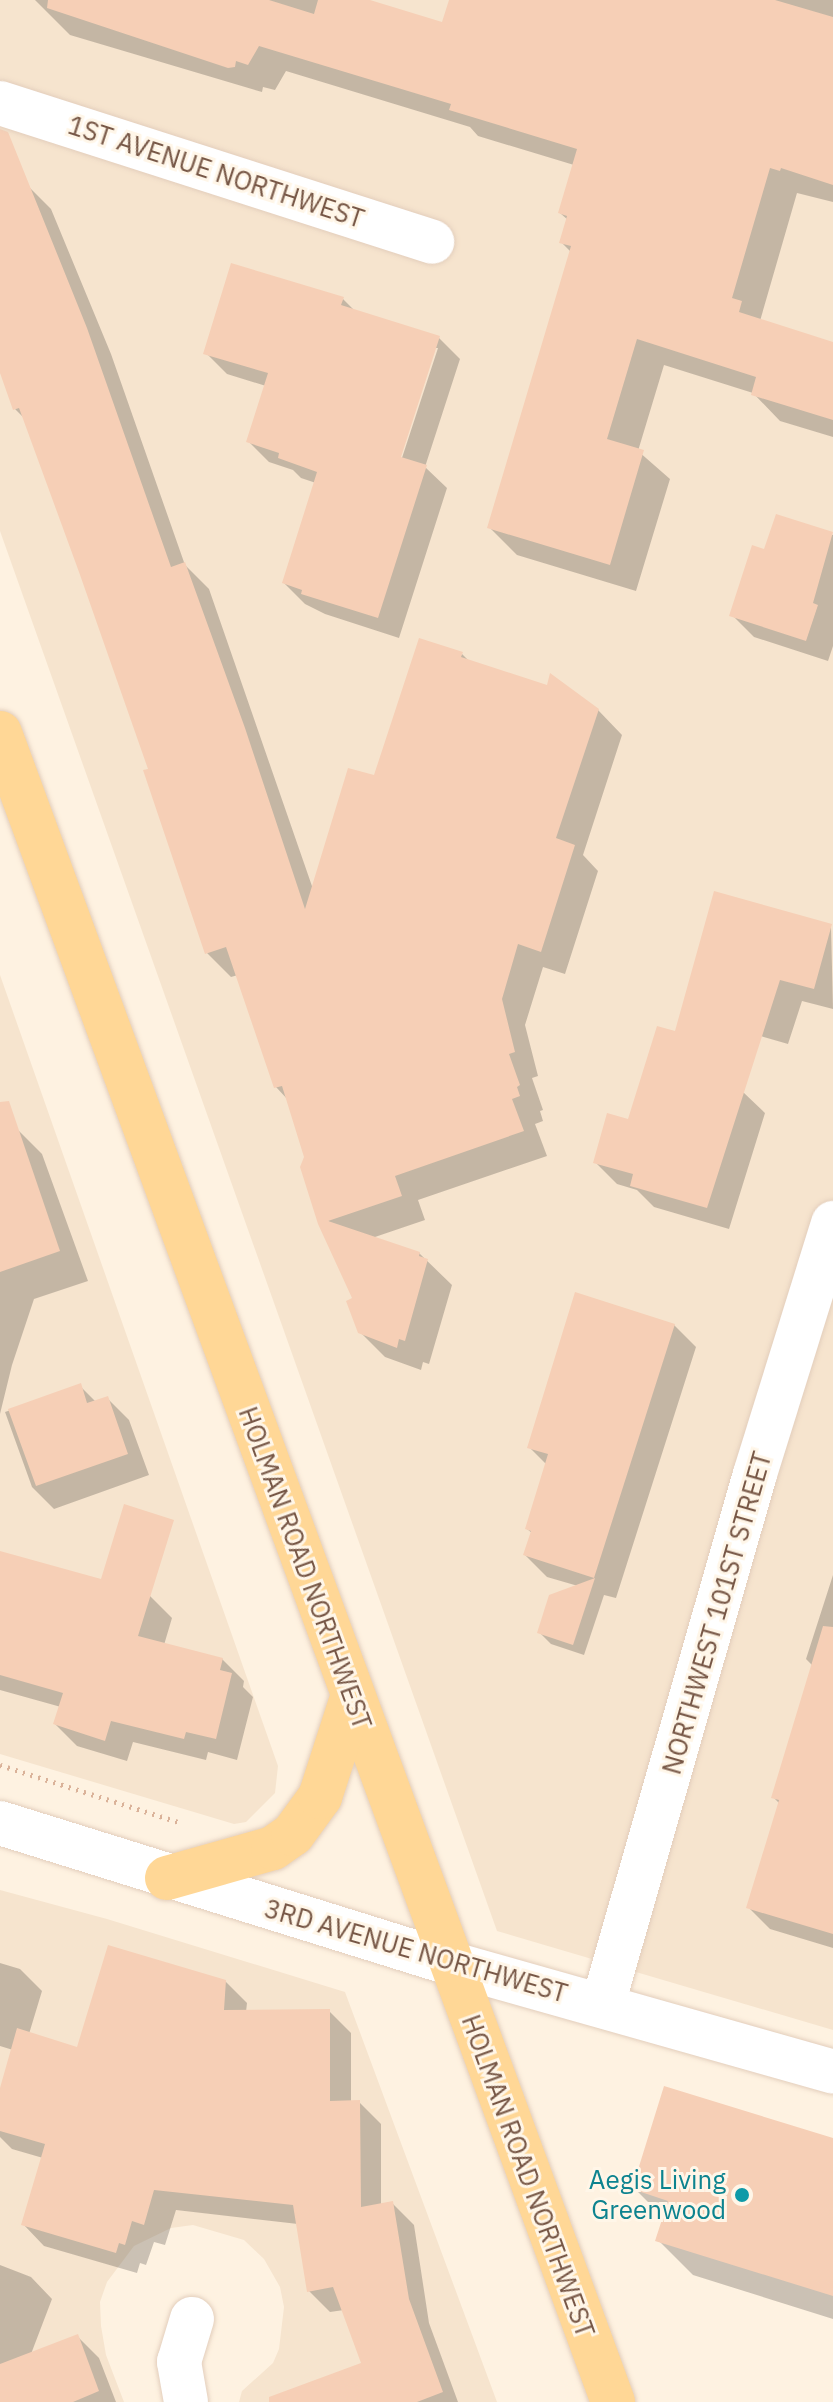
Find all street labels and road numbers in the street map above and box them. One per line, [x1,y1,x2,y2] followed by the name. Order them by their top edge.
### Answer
[64,109,368,235] street label: 1ST AVENUE NORTHWEST
[232,1403,378,1733] street label: HOLMAN ROAD NORTHWEST
[656,1448,778,1778] street label: NORTHWEST 101ST STREET
[261,1893,571,2009] street label: 3RD AVENUE NORTHWEST
[455,2011,601,2341] street label: HOLMAN ROAD NORTHWEST

